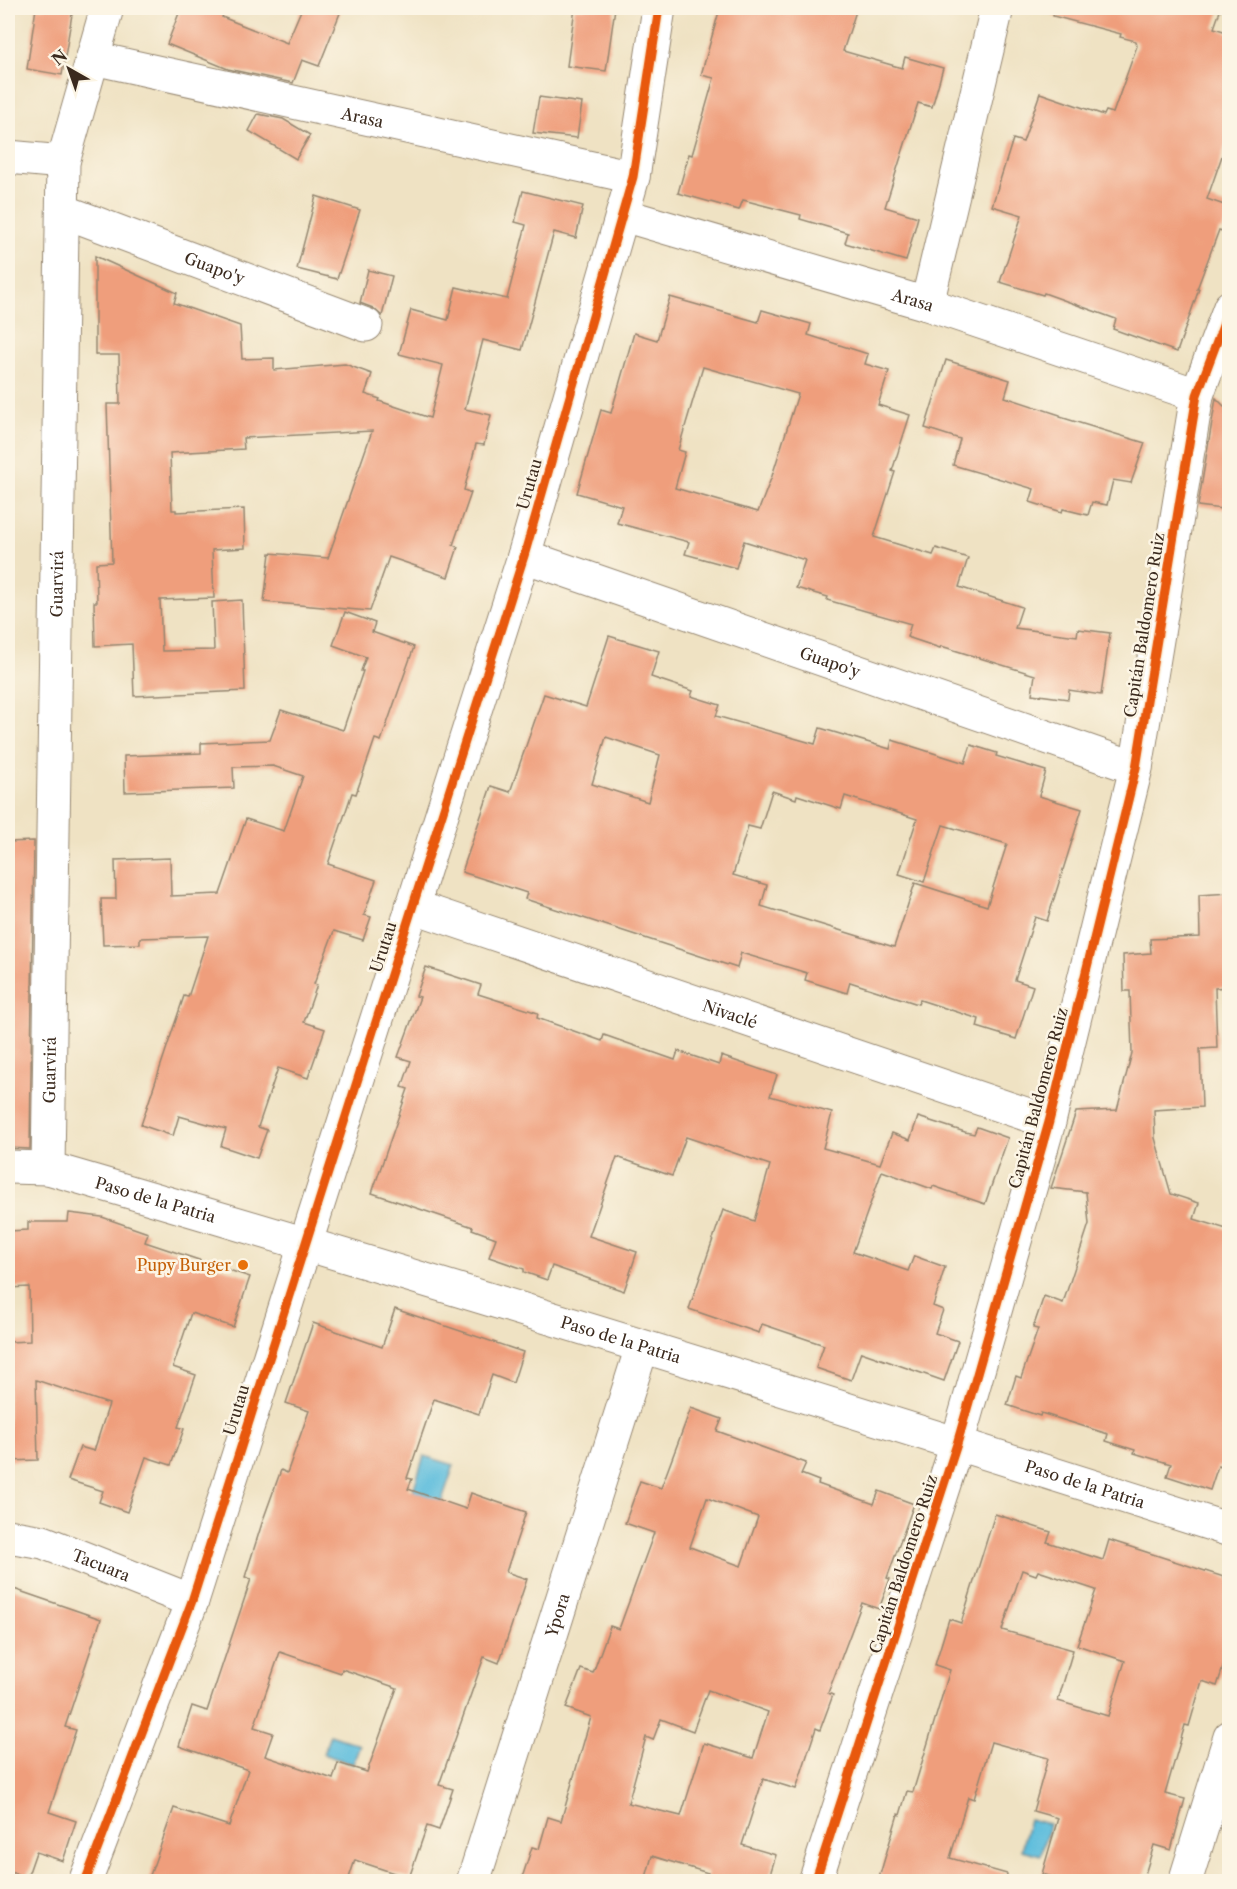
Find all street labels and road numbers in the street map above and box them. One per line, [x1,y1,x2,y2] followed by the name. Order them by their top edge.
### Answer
[339,103,386,132] street label: Arasa
[182,248,249,289] street label: Guapo'y
[889,284,937,316] street label: Arasa
[512,456,546,512] street label: Urutau
[1120,531,1168,719] street label: Capitán Baldomero Ruiz
[46,550,67,618] street label: Guarvirá
[797,642,864,682] street label: Guapo'y
[365,919,401,975] street label: Urutau
[700,995,760,1032] street label: Nivaclé
[1004,1005,1072,1191] street label: Capitán Baldomero Ruiz
[39,1036,60,1103] street label: Guarvirá
[93,1172,219,1227] street label: Paso de la Patria
[558,1312,684,1367] street label: Paso de la Patria
[219,1382,253,1438] street label: Urutau
[1022,1456,1148,1512] street label: Paso de la Patria
[865,1472,941,1656] street label: Capitán Baldomero Ruiz
[69,1545,134,1586] street label: Tacuara
[541,1590,574,1640] street label: Ypora

